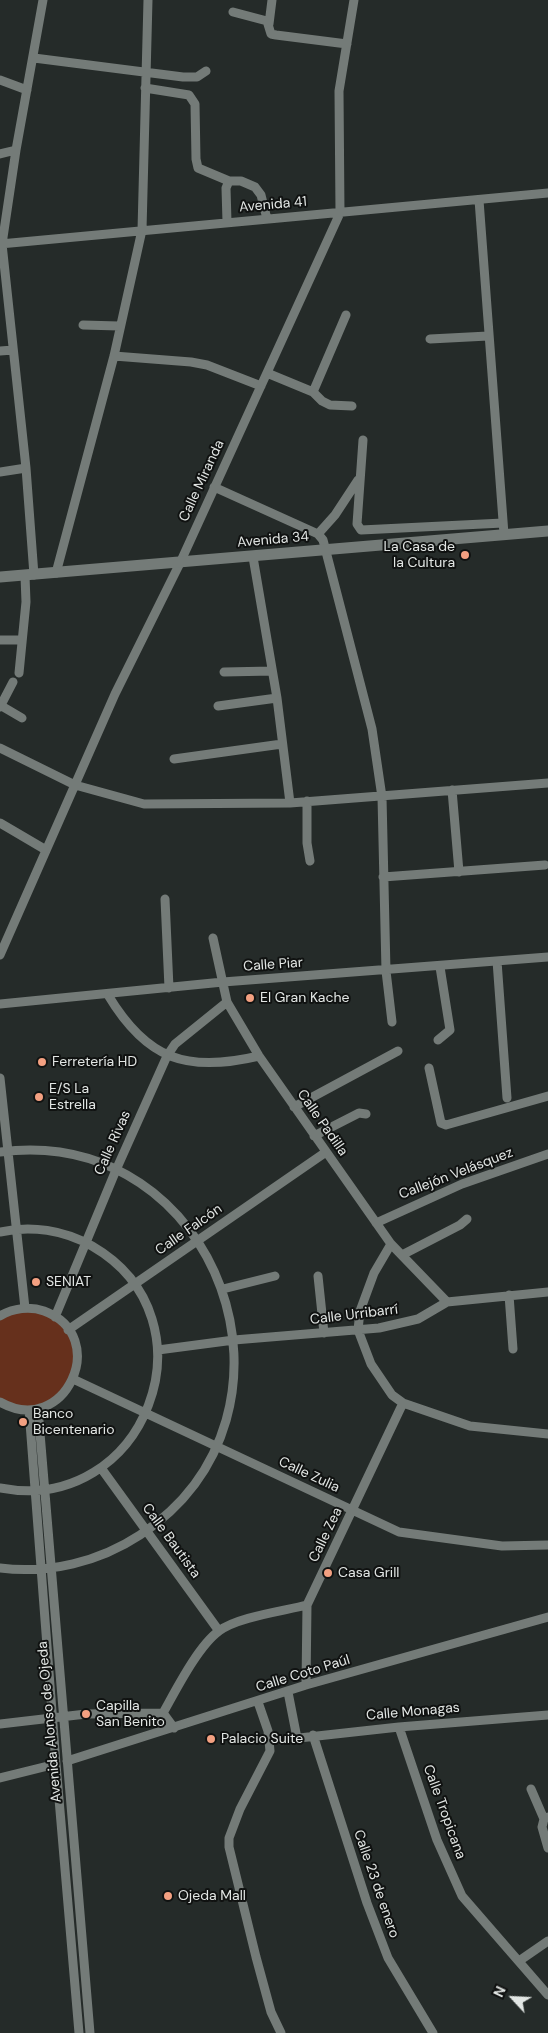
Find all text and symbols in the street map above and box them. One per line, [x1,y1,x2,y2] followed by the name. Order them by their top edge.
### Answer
[238,194,308,216] street label: Avenida 41
[176,438,228,524] street label: Calle Miranda
[236,529,310,551] street label: Avenida 34
[384,539,455,572] place label: La Casa de la Cultura
[459,549,471,561] marker: La Casa de la Cultura
[243,955,303,975] street label: Calle Piar
[260,990,349,1006] place label: El Gran Kache
[244,992,256,1004] marker: El Gran Kache
[52,1054,137,1070] place label: Ferretería HD
[36,1056,48,1068] marker: Ferretería HD
[49,1081,96,1114] place label: E/S La Estrella
[293,1087,351,1159] street label: Calle Padilla
[33,1091,45,1103] marker: E/S La Estrella
[91,1108,135,1178] street label: Calle Rivas
[397,1145,515,1203] street label: Callejón Velásquez
[152,1201,226,1259] street label: Calle Falcón
[46,1274,91,1290] place label: SENIAT
[30,1276,42,1288] marker: SENIAT
[309,1301,399,1329] street label: Calle Urribarrí
[33,1406,115,1438] place label: Banco Bicentenario
[17,1416,29,1428] marker: Banco Bicentenario
[276,1454,342,1496] street label: Calle Zulia
[138,1500,204,1582] street label: Calle Bautista
[306,1505,346,1565] street label: Calle Zea
[338,1565,399,1581] place label: Casa Grill
[322,1567,334,1579] marker: Casa Grill
[35,1641,65,1803] street label: Avenida Alonso de Ojeda
[254,1652,352,1696] street label: Calle Coto Paúl
[96,1698,165,1730] place label: Capilla San Benito
[366,1700,460,1724] street label: Calle Monagas
[80,1708,92,1720] marker: Capilla San Benito
[221,1731,303,1747] place label: Palacio Suite
[205,1733,217,1745] marker: Palacio Suite
[419,1762,469,1862] street label: Calle Tropicana
[350,1828,402,1940] street label: Calle 23 de enero
[178,1888,246,1904] place label: Ojeda Mall
[162,1890,174,1902] marker: Ojeda Mall
[488,1973,538,2023] north arrow
[489,1983,510,2000] text: N

